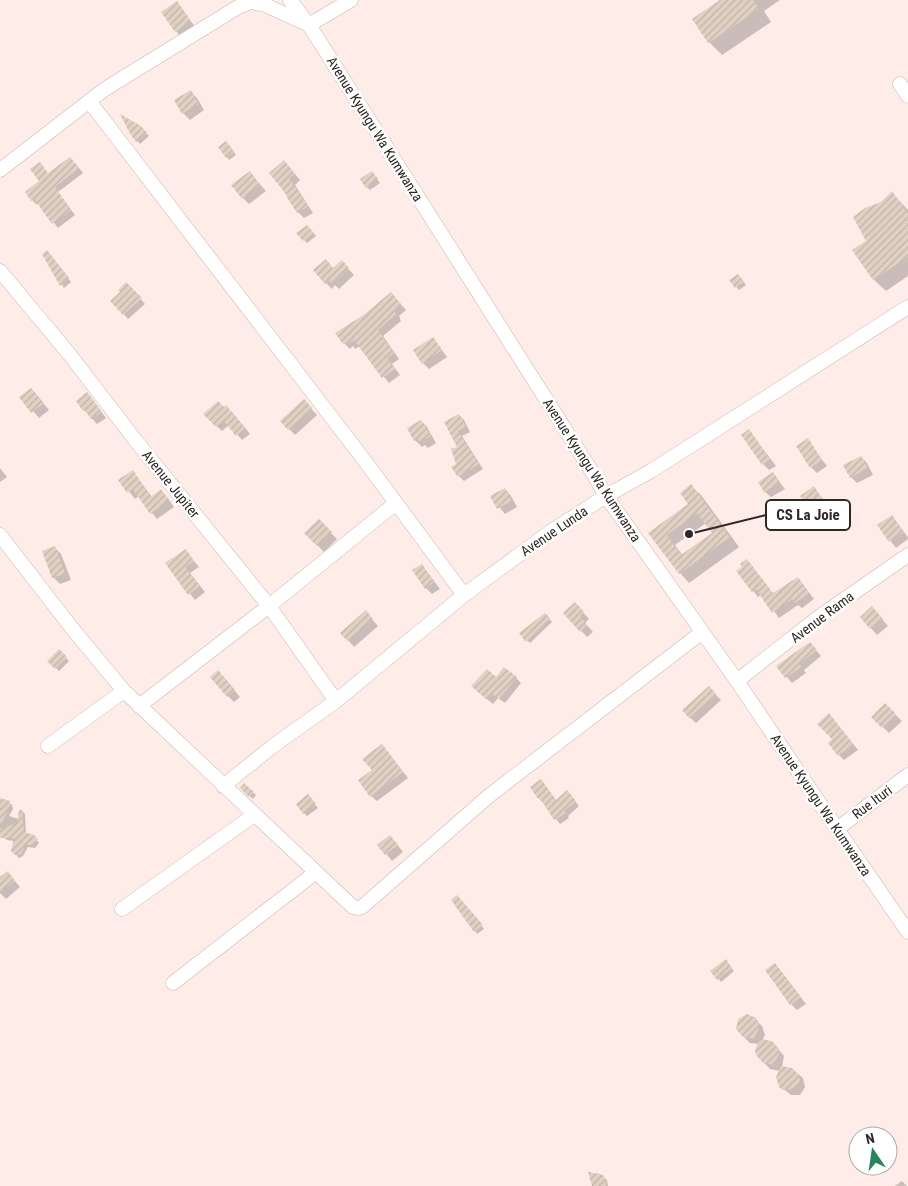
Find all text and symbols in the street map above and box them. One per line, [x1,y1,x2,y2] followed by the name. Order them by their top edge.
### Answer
[324,54,426,204] street label: Avenue Kyungu Wa Kumwanza
[540,395,644,545] street label: Avenue Kyungu Wa Kumwanza
[139,447,203,521] street label: Avenue Jupiter
[766,500,850,530] callout: CS La Joie
[518,503,590,559] street label: Avenue Lunda
[776,506,840,524] text: CS La Joie
[787,588,857,646] street label: Avenue Rama
[767,731,875,879] street label: Avenue Kyungu Wa Kumwanza
[849,782,895,822] street label: Rue Ituri
[848,1126,898,1176] north arrow
[864,1130,876,1147] text: N

